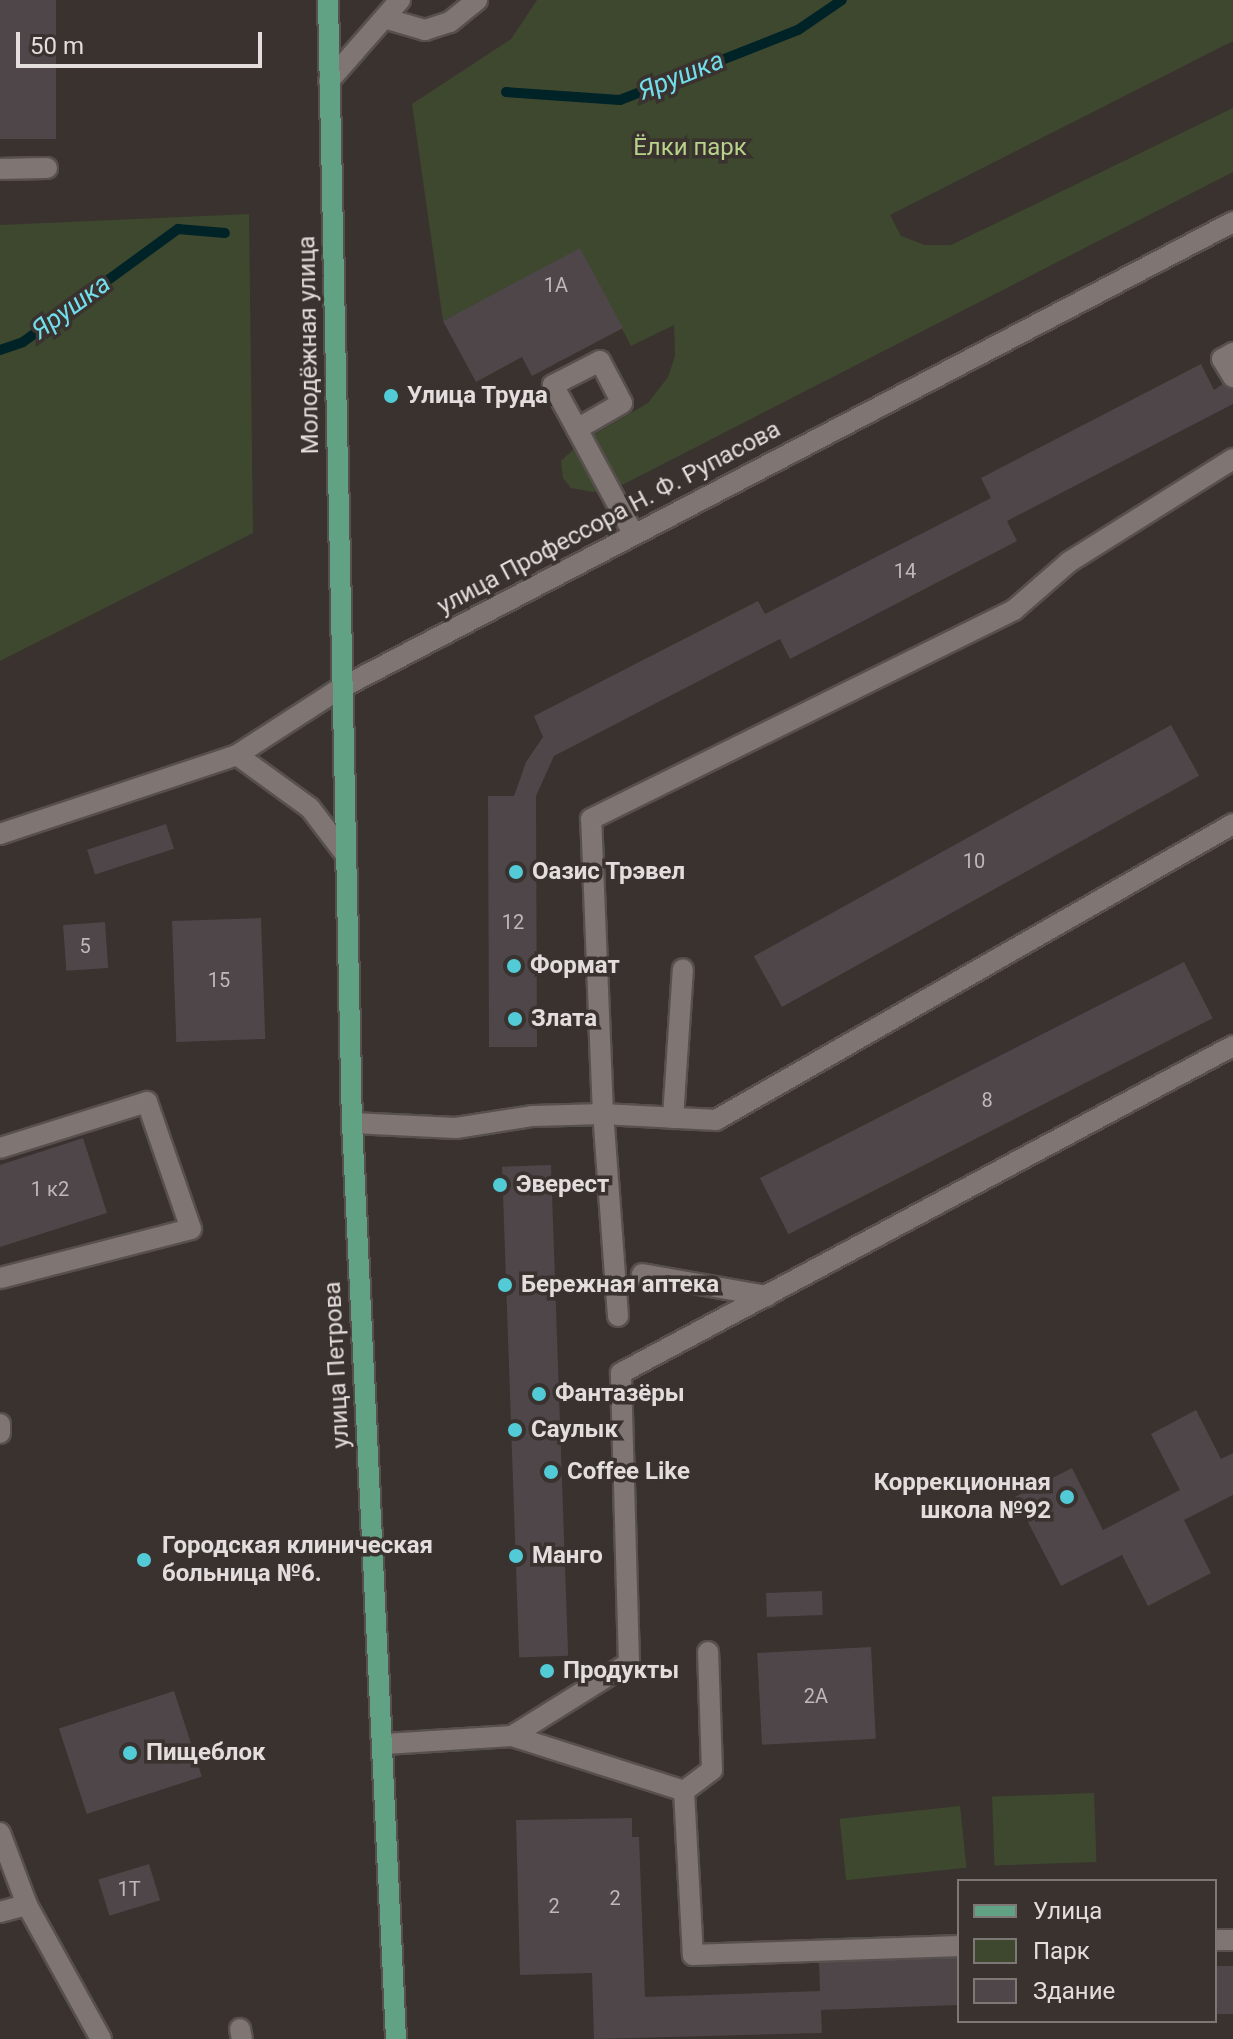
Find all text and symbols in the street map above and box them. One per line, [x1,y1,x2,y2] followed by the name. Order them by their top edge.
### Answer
[20,16,266,66] scale bar
[30,32,84,60] text: 50 m
[634,45,728,107] water label: Ярушка
[633,134,747,162] park label: Ёлки парк
[293,235,325,455] street label: Молодёжная улица
[26,268,116,346] water label: Ярушка
[544,273,568,297] house number: 1А
[407,382,548,410] place label: Улица Труда
[382,387,400,405] marker: Улица Труда
[433,415,785,621] street label: улица Профессора Н. Ф. Рупасова
[894,559,916,583] house number: 14
[963,849,985,873] house number: 10
[532,858,686,886] place label: Оазис Трэвел
[507,863,525,881] marker: Оазис Трэвел
[502,910,524,934] house number: 12
[79,934,91,958] house number: 5
[530,952,620,980] place label: Формат
[505,957,523,975] marker: Формат
[208,968,230,992] house number: 15
[531,1005,597,1033] place label: Злата
[506,1010,524,1028] marker: Злата
[981,1088,993,1112] house number: 8
[516,1171,609,1199] place label: Эверест
[491,1176,509,1194] marker: Эверест
[31,1177,69,1201] house number: 1 к2
[521,1271,719,1299] place label: Бережная аптека
[496,1276,514,1294] marker: Бережная аптека
[318,1281,356,1449] street label: улица Петрова
[555,1380,685,1408] place label: Фантазёры
[530,1385,548,1403] marker: Фантазёры
[531,1416,618,1444] place label: Саулык
[506,1421,524,1439] marker: Саулык
[567,1458,690,1486] place label: Coffee Like
[542,1463,560,1481] marker: Coffee Like
[874,1469,1051,1525] place label: Коррекционная школа №92
[1058,1488,1076,1506] marker: Коррекционная школа №92
[162,1532,433,1588] place label: Городская клиническая больница №6.
[532,1542,603,1570] place label: Манго
[507,1547,525,1565] marker: Манго
[133,1549,155,1571] marker: Городская клиническая больница №6.
[563,1657,679,1685] place label: Продукты
[538,1662,556,1680] marker: Продукты
[804,1684,828,1708] house number: 2А
[146,1739,265,1767] place label: Пищеблок
[121,1744,139,1762] marker: Пищеблок
[117,1877,141,1901] house number: 1Т
[957,1879,1217,2023] legend
[609,1886,621,1910] house number: 2
[548,1894,560,1918] house number: 2
[1033,1897,1102,1925] text: Улица
[1033,1937,1090,1965] text: Парк
[1033,1977,1115,2005] text: Здание

